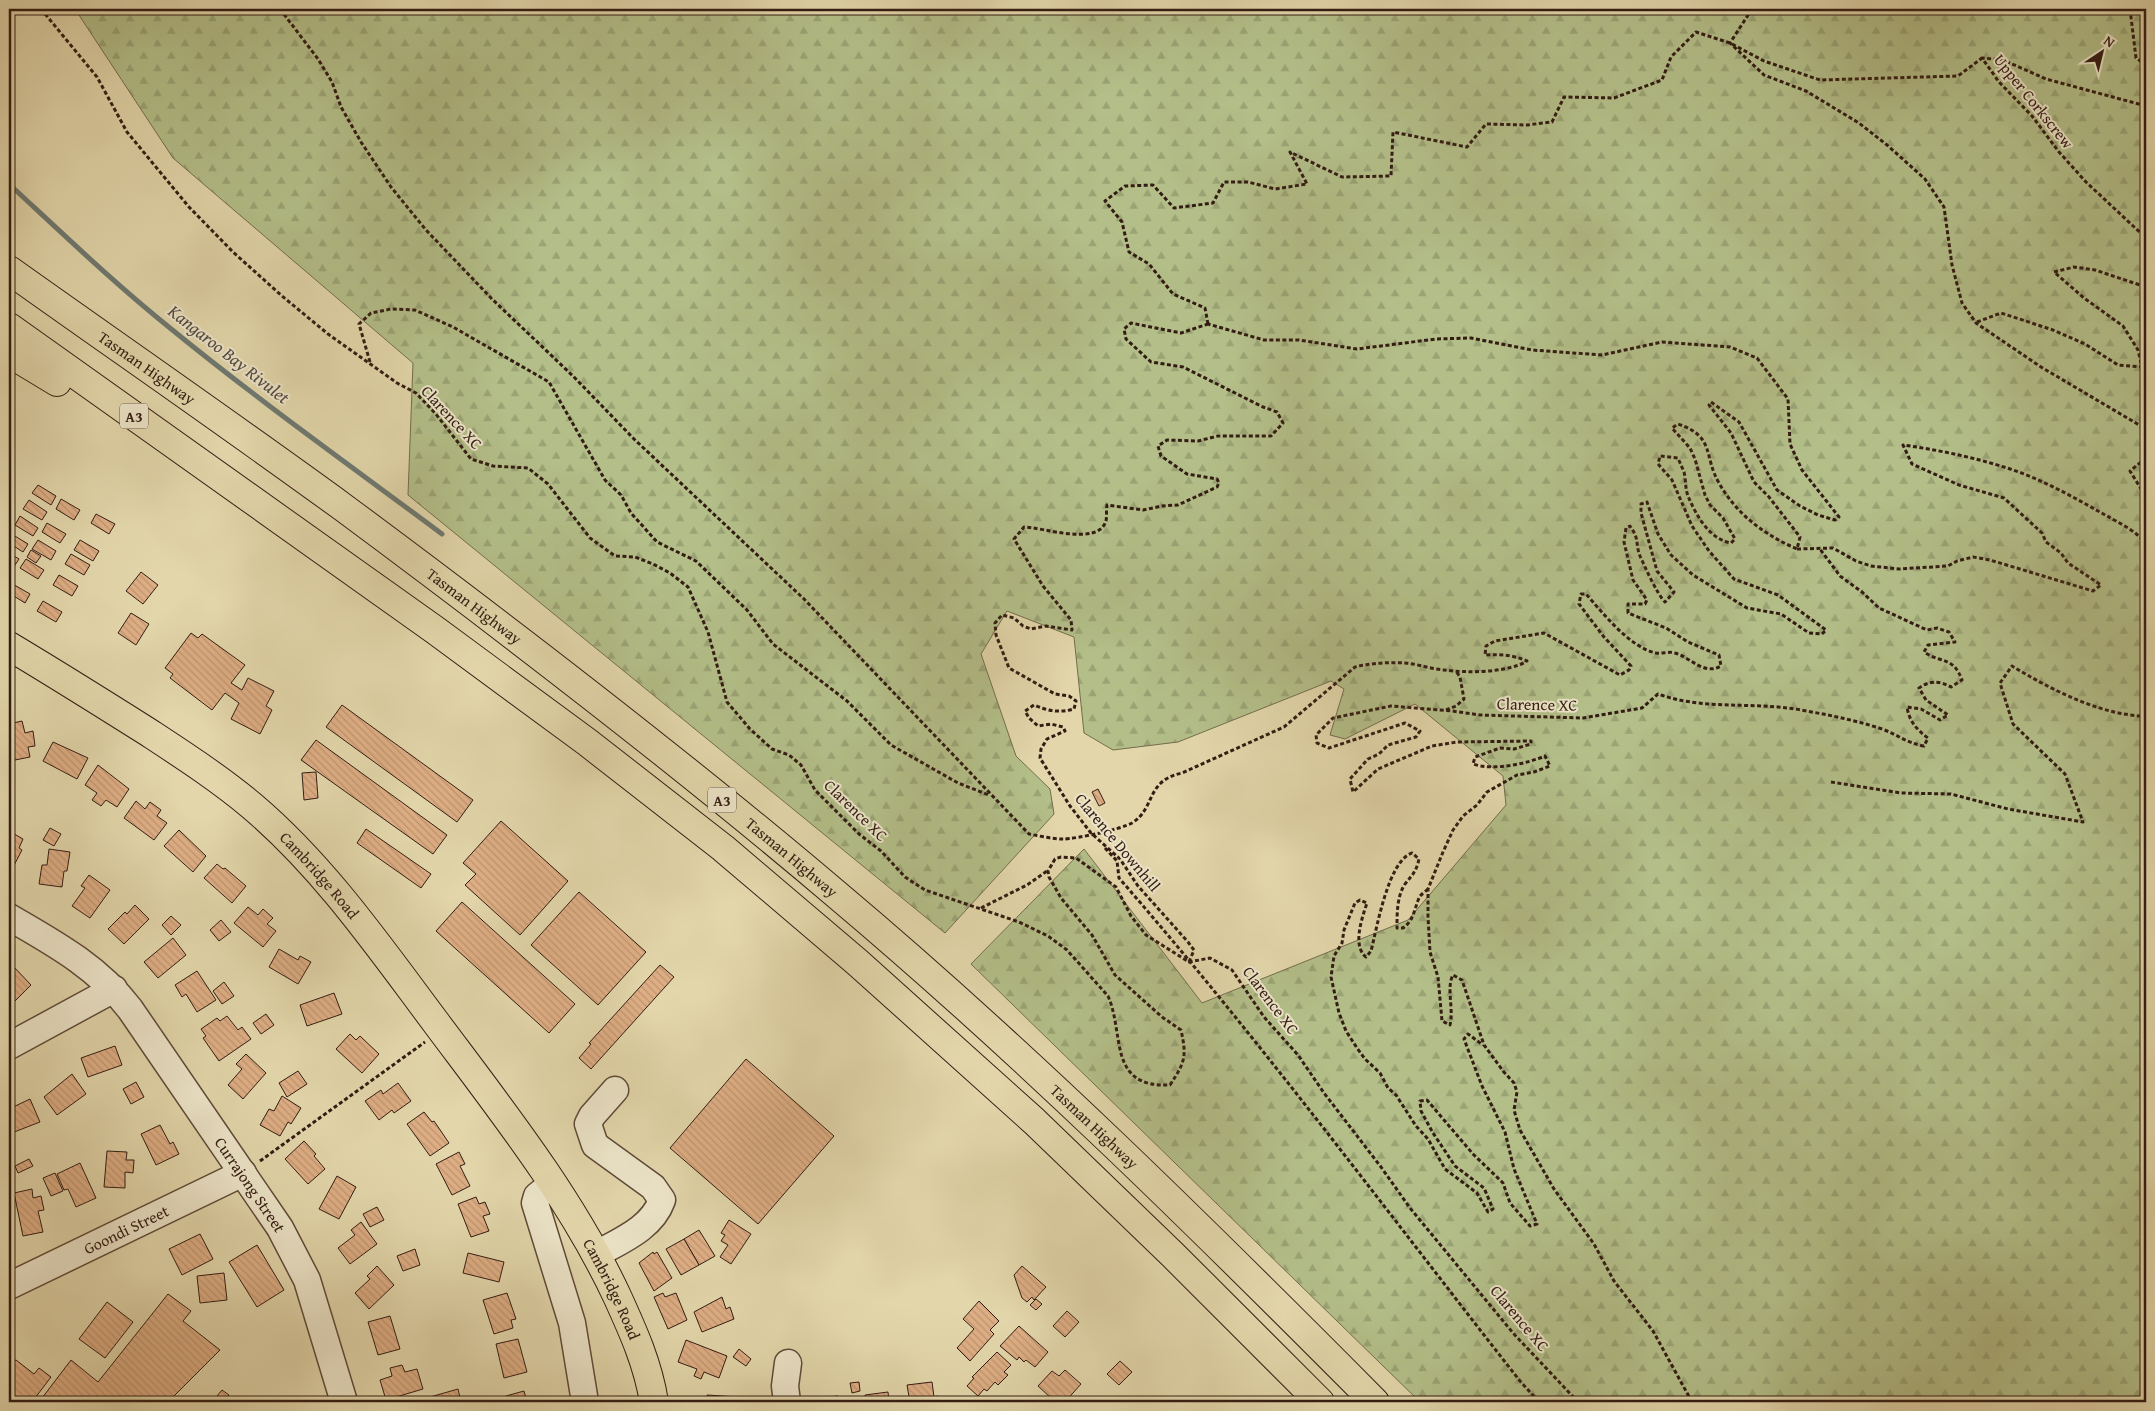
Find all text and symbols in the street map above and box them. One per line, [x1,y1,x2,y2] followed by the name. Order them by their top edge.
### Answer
[2078,28,2128,78] north arrow
[2100,30,2120,53] text: N
[1988,49,2080,154] street label: Upper Corkscrew
[162,297,296,410] water label: Kangaroo Bay Rivulet
[93,325,201,410] street label: Tasman Highway
[416,379,488,455] street label: Clarence XC
[120,404,148,428] road number: A3
[422,562,527,650] street label: Tasman Highway
[1497,691,1578,717] street label: Clarence XC
[819,773,893,847] street label: Clarence XC
[1070,787,1167,897] street label: Clarence Downhill
[708,788,736,812] road number: A3
[740,811,844,903] street label: Tasman Highway
[275,826,365,924] street label: Cambridge Road
[1237,961,1305,1040] street label: Clarence XC
[1045,1078,1144,1174] street label: Tasman Highway
[209,1132,292,1237] street label: Currajong Street
[79,1199,173,1260] street label: Goondi Street
[577,1234,647,1343] street label: Cambridge Road
[1485,1280,1555,1357] street label: Clarence XC

